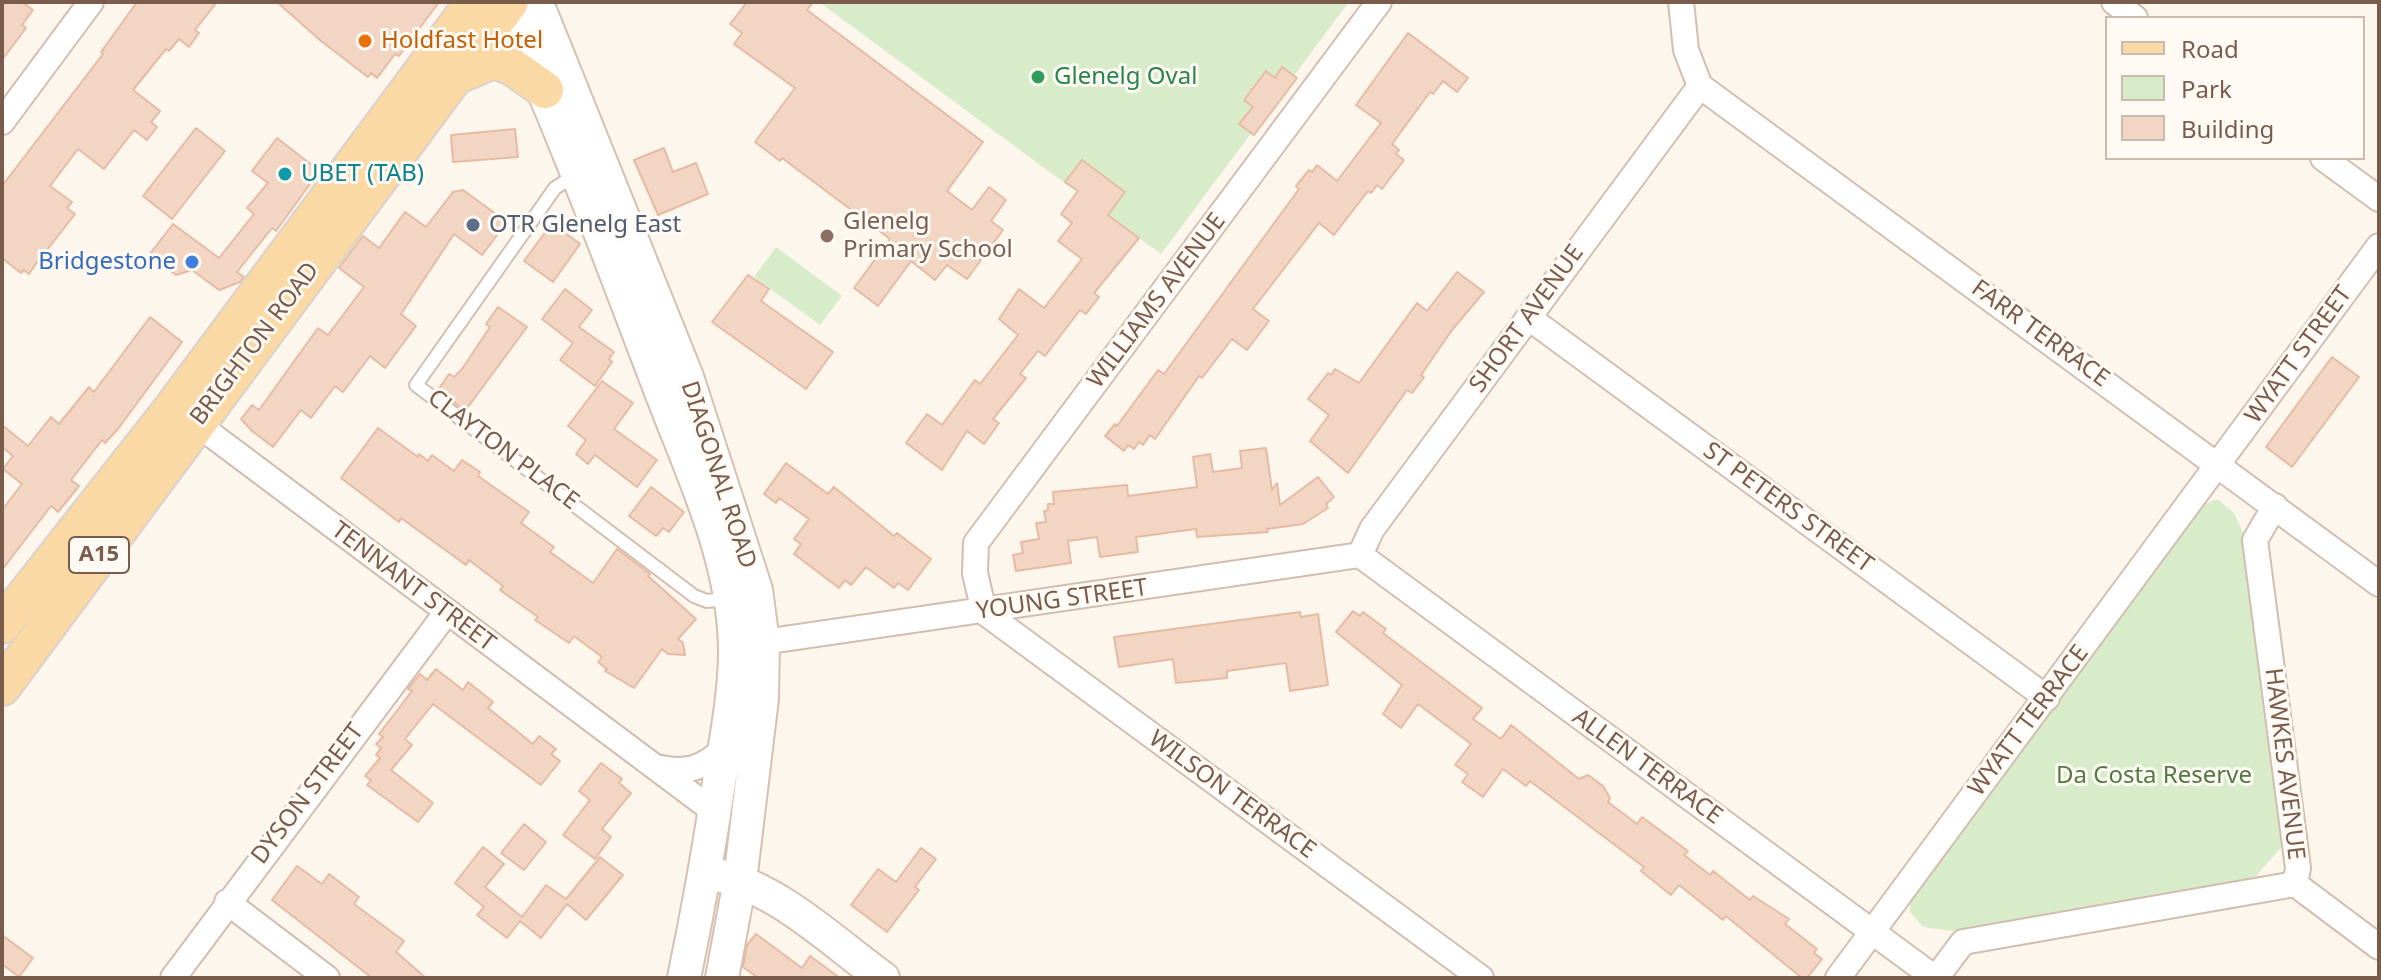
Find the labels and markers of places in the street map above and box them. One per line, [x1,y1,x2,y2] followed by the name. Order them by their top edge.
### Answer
[381,27,543,55] place label: Holdfast Hotel
[356,32,374,50] marker: Holdfast Hotel
[1054,63,1197,91] place label: Glenelg Oval
[1029,68,1047,86] marker: Glenelg Oval
[301,160,424,188] place label: UBET (TAB)
[276,165,294,183] marker: UBET (TAB)
[843,208,1013,264] place label: Glenelg Primary School
[489,211,681,239] place label: OTR Glenelg East
[464,216,482,234] marker: OTR Glenelg East
[818,227,836,245] marker: Glenelg Primary School
[38,248,176,276] place label: Bridgestone
[183,253,201,271] marker: Bridgestone

